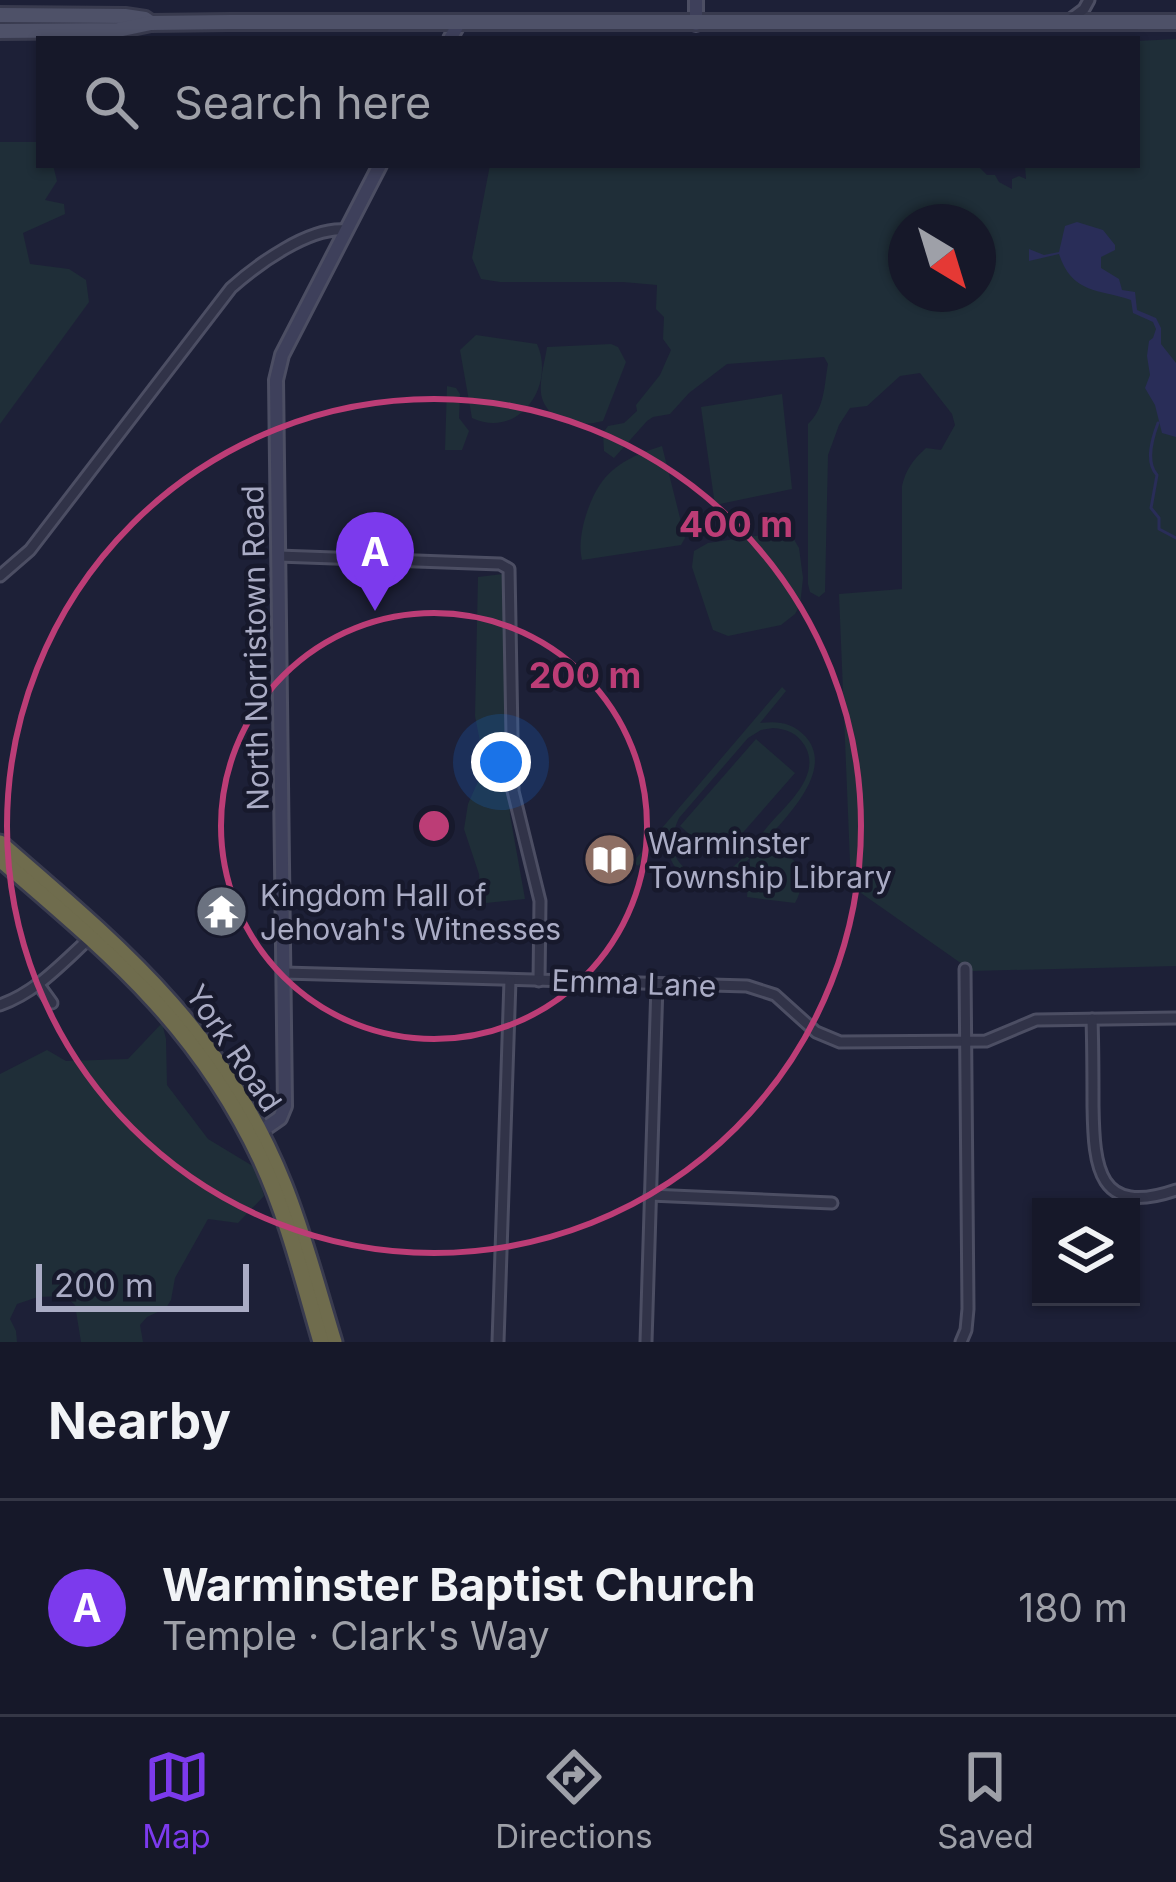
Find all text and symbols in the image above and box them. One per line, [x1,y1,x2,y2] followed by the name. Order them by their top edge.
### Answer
[36,36,1140,168] search box
[78,69,144,135] icon: search
[174,75,431,130] text: Search here
[888,204,996,312] north arrow
[234,485,276,811] street label: North Norristown Road
[679,502,793,546] text: 400 m
[336,512,414,611] pin: A
[529,653,641,697] text: 200 m
[471,732,531,792] your location
[413,805,455,847] centre of rings
[648,825,892,895] place label: Warminster Township Library
[581,832,637,888] library icon: Warminster Township Library
[260,877,561,947] place label: Kingdom Hall of Jehovah's Witnesses
[193,884,249,940] temple icon: Kingdom Hall of Jehovah's Witnesses
[551,962,717,1004] street label: Emma Lane
[179,978,289,1118] street label: York Road
[1032,1198,1140,1306] map controls
[1032,1198,1140,1306] button: layers
[36,1258,249,1311] scale bar
[54,1265,154,1305] text: 200 m
[48,1390,231,1451] text: Nearby
[162,1557,756,1612] text: Warminster Baptist Church
[72,1584,102,1631] text: A
[1018,1584,1128,1631] text: 180 m
[162,1612,550,1659] text: Temple · Clark's Way
[142,1744,211,1856] tab: Map
[495,1744,653,1856] tab: Directions
[937,1744,1034,1856] tab: Saved

